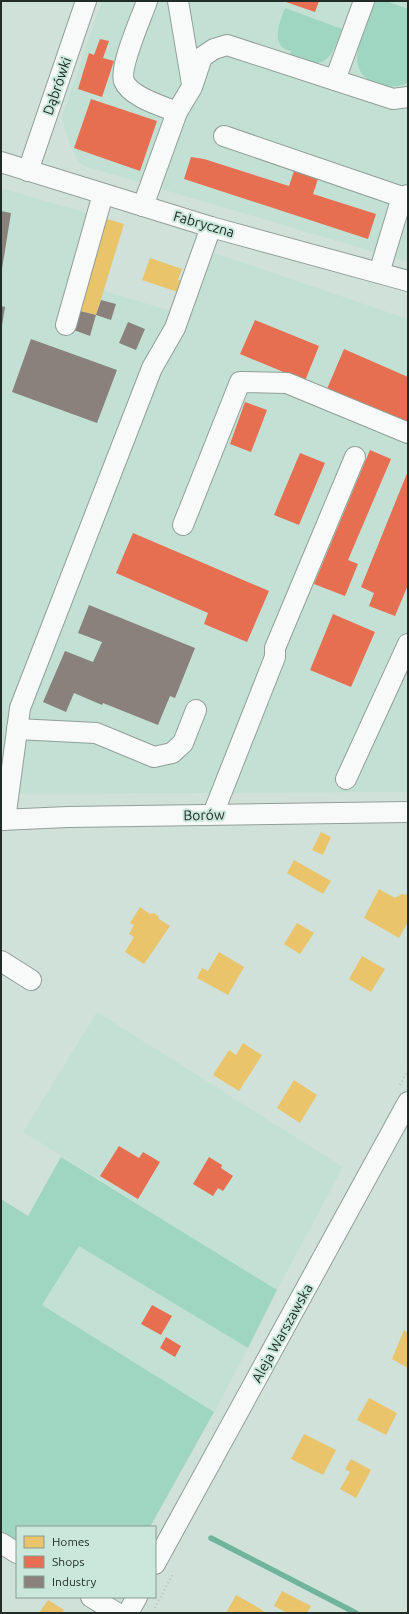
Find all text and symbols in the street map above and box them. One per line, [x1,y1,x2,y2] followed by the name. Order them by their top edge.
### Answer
[40,55,74,117] street label: Dąbrówki
[172,208,236,240] street label: Fabryczna
[183,807,225,823] street label: Borów
[248,1281,316,1385] street label: Aleja Warszawska
[16,1526,156,1598] legend
[52,1535,90,1548] text: Homes
[52,1555,84,1568] text: Shops
[52,1575,97,1588] text: Industry

